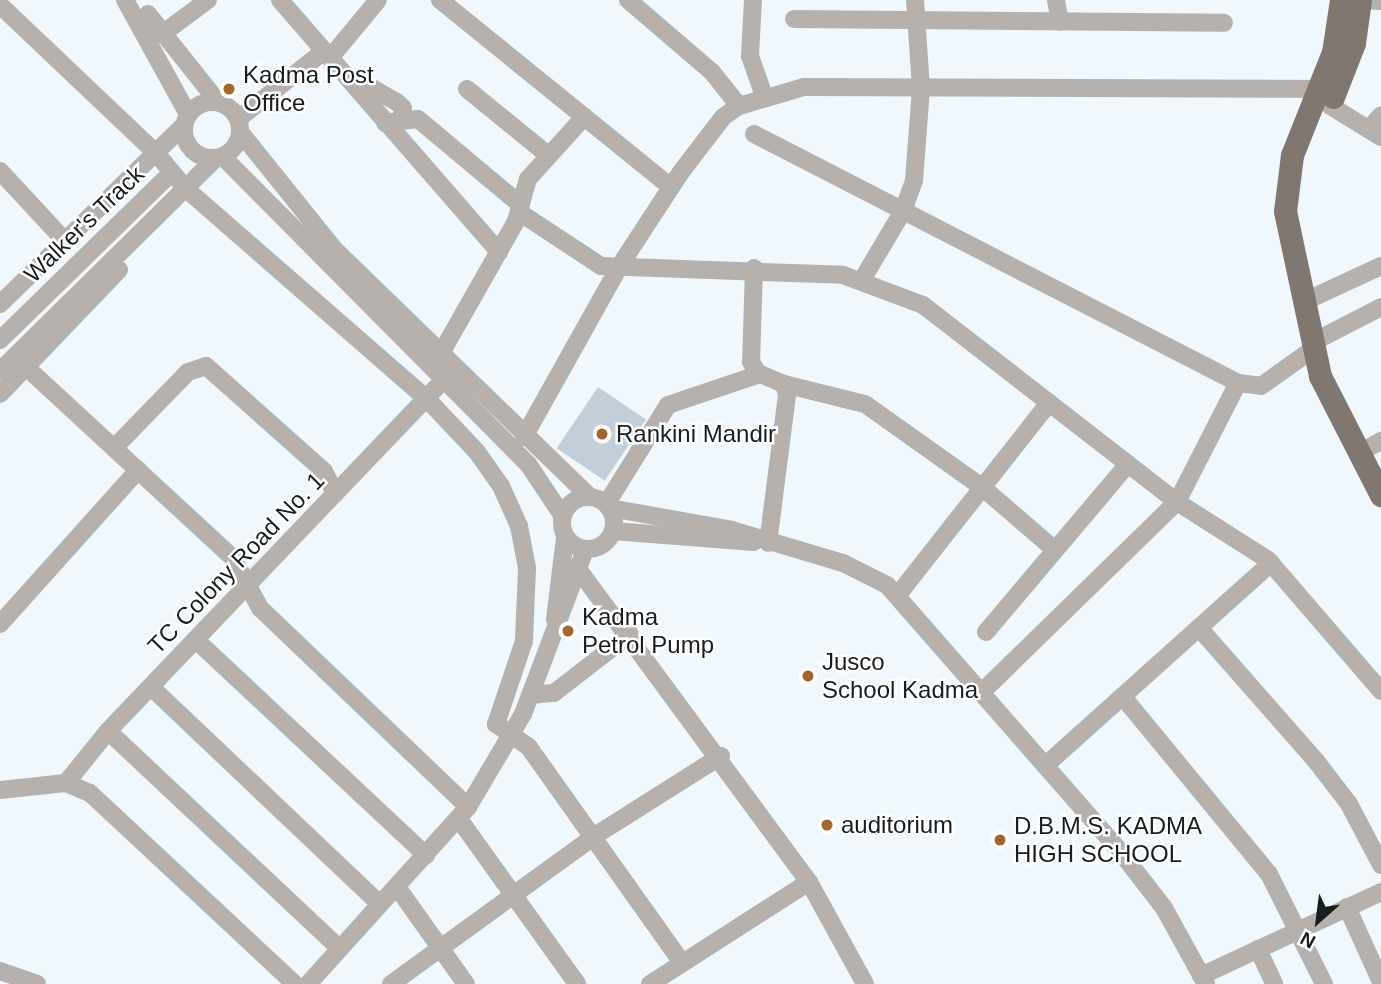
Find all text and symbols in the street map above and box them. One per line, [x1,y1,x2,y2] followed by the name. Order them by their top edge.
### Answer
[243,61,374,117] place label: Kadma Post Office
[221,81,237,97] marker: Kadma Post Office
[18,159,150,289] street label: Walker's Track
[616,420,776,448] place label: Rankini Mandir
[594,426,610,442] marker: Rankini Mandir
[142,466,330,660] street label: TC Colony Road No. 1
[582,603,714,659] place label: Kadma Petrol Pump
[560,623,576,639] marker: Kadma Petrol Pump
[822,648,978,704] place label: Jusco School Kadma
[800,668,816,684] marker: Jusco School Kadma
[841,811,953,839] place label: auditorium
[1014,812,1202,868] place label: D.B.M.S. KADMA HIGH SCHOOL
[819,817,835,833] marker: auditorium
[992,832,1008,848] marker: D.B.M.S. KADMA HIGH SCHOOL
[1283,886,1353,956] north arrow
[1297,927,1319,952] text: N

